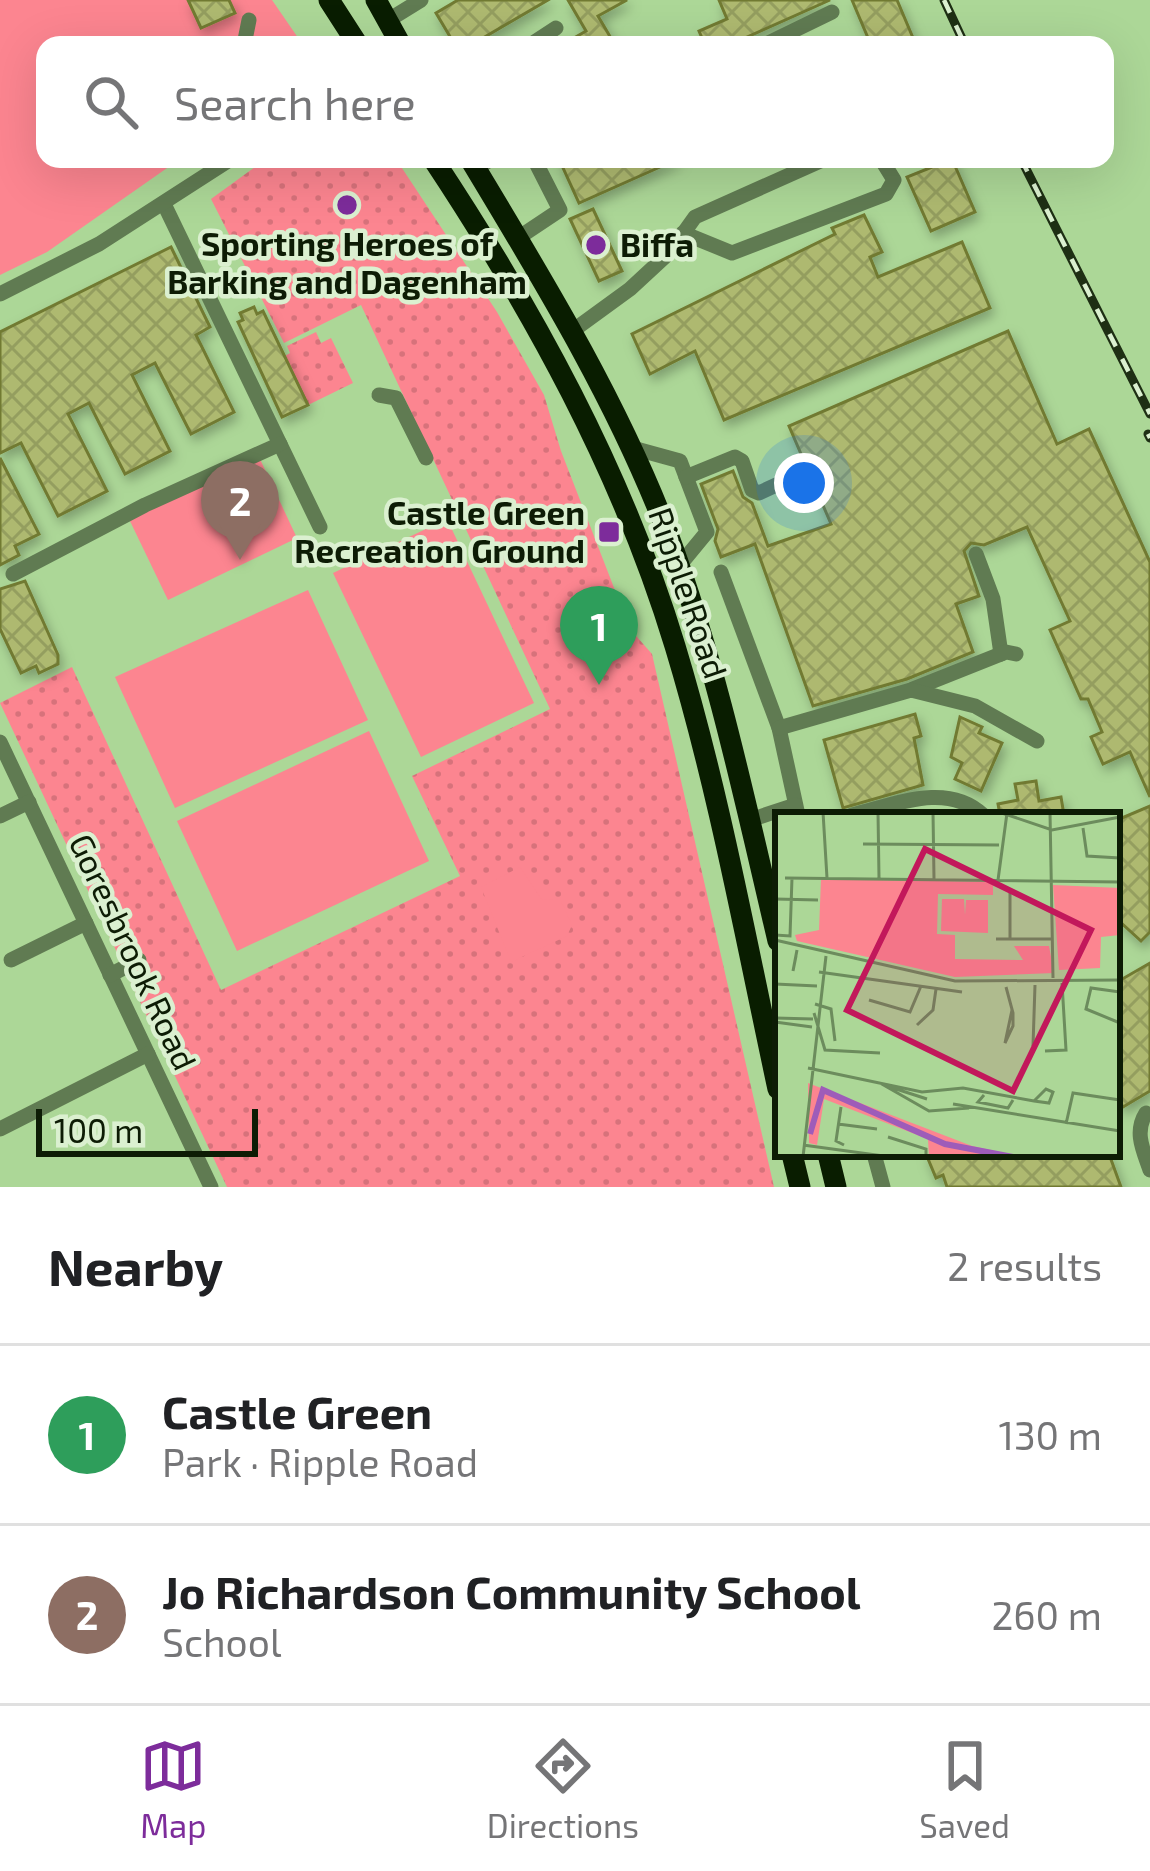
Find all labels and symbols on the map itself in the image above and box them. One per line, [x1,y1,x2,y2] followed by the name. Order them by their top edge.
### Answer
[334,192,360,218] marker: Sporting Heroes of Barking and Dagenham
[167,223,527,301] place label: Sporting Heroes of Barking and Dagenham
[620,224,694,264] place label: Biffa
[583,232,609,258] marker: Biffa
[774,453,834,513] your location
[201,461,279,560] pin: 2
[294,492,585,570] place label: Castle Green Recreation Ground
[641,502,737,683] street label: Ripple Road
[596,519,622,545] marker: Castle Green Recreation Ground
[560,586,638,685] pin: 1
[775,812,1120,1157] inset map
[62,827,206,1076] street label: Goresbrook Road
[36,1103,258,1156] scale bar

